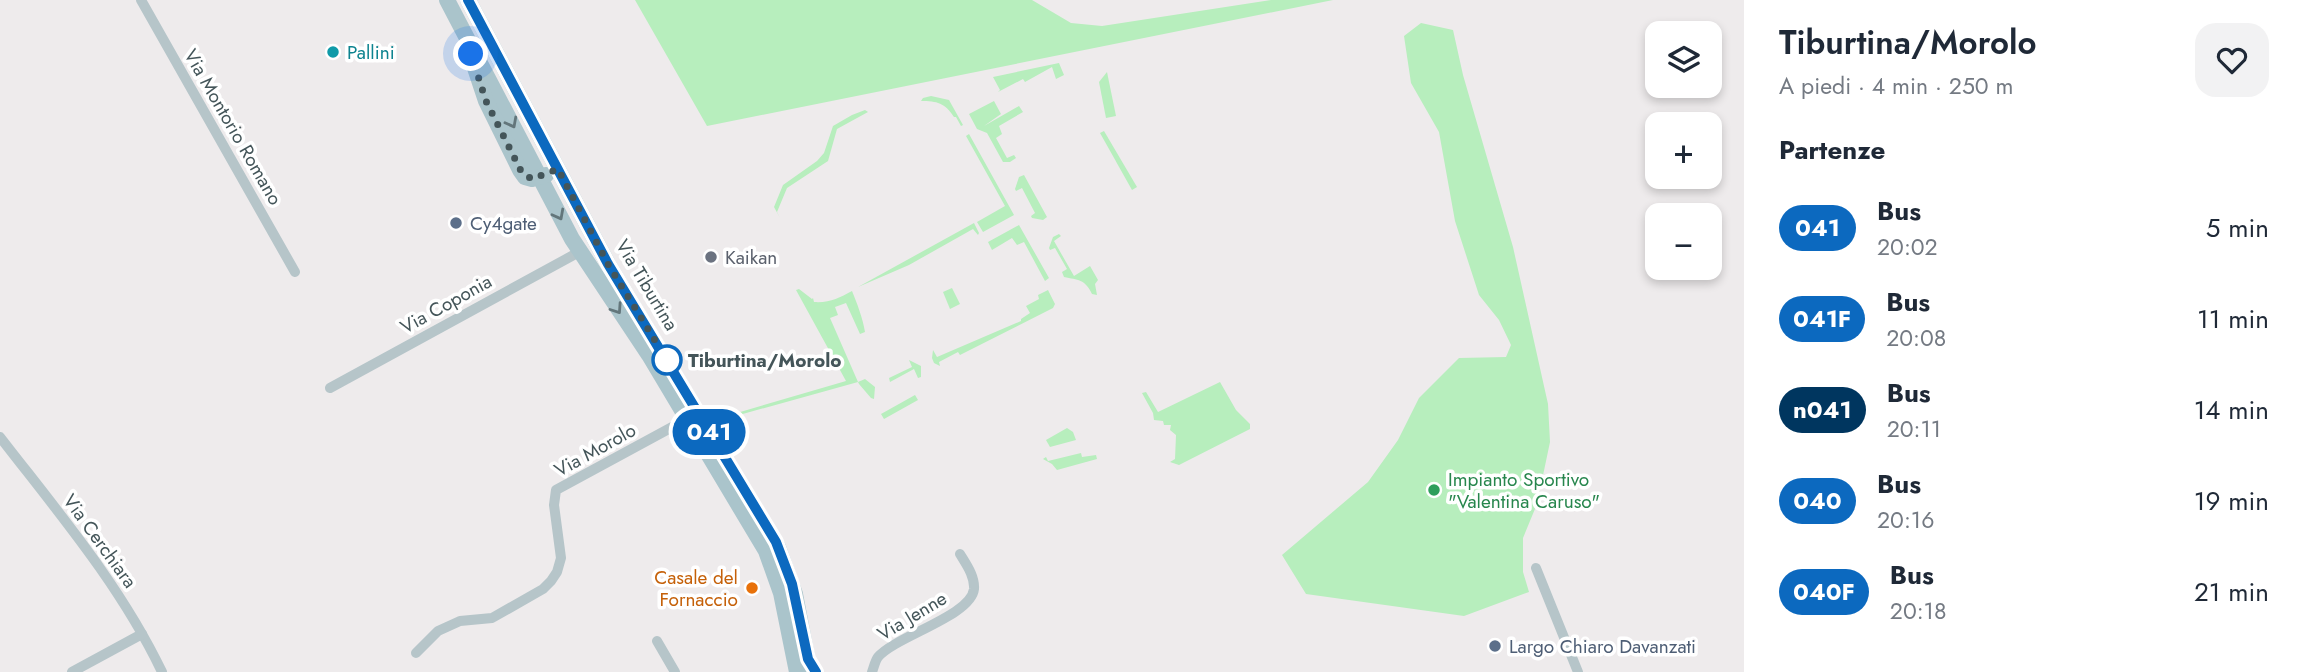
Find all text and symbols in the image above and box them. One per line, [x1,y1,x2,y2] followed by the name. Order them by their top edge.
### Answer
[1779,19,2037,66] text: Tiburtina/Morolo
[1645,21,1722,280] map controls
[1645,21,1722,98] button: layers
[2195,23,2269,97] button: heart
[453,36,488,71] your location
[347,39,395,66] place label: Pallini
[177,44,289,210] street label: Via Montorio Romano
[325,44,341,60] marker: Pallini
[1779,69,2014,103] text: A piedi · 4 min · 250 m
[1645,112,1722,189] button: +
[504,116,517,128] one-way arrow
[1779,131,1885,169] text: Partenze
[1877,192,1921,230] text: Bus
[1645,203,1722,280] button: −
[551,208,564,220] one-way arrow
[2206,209,2269,247] text: 5 min
[470,210,537,237] place label: Cy4gate
[1795,210,1840,245] text: 041
[448,215,464,231] marker: Cy4gate
[1877,230,1938,264] text: 20:02
[609,234,685,336] street label: Via Tiburtina
[725,244,777,271] place label: Kaikan
[703,249,719,265] marker: Kaikan
[395,268,497,340] street label: Via Coponia
[1886,283,1930,321] text: Bus
[2197,300,2269,338] text: 11 min
[609,301,621,314] one-way arrow
[1793,301,1851,336] text: 041F
[1886,321,1946,355] text: 20:08
[652,345,682,375] marker: Tiburtina/Morolo
[688,347,842,374] place label: Tiburtina/Morolo
[1887,374,1931,412] text: Bus
[2194,391,2269,429] text: 14 min
[1793,392,1852,427] text: n041
[669,409,749,455] line badge: 041
[1887,412,1941,446] text: 20:11
[687,414,731,449] text: 041
[549,417,641,483] street label: Via Morolo
[1877,465,1921,503] text: Bus
[1448,466,1600,515] place label: Impianto Sportivo "Valentina Caruso"
[1426,482,1442,498] marker: Impianto Sportivo "Valentina Caruso"
[2194,482,2269,520] text: 19 min
[1793,483,1842,518] text: 040
[57,489,143,593] street label: Via Cerchiara
[1877,503,1934,537] text: 20:16
[1890,556,1934,594] text: Bus
[654,564,738,613] place label: Casale del Fornaccio
[2194,573,2269,611] text: 21 min
[1793,574,1855,609] text: 040F
[744,580,760,596] marker: Casale del Fornaccio
[872,585,952,647] street label: Via Jenne
[1890,594,1947,628] text: 20:18
[1509,633,1696,660] place label: Largo Chiaro Davanzati
[1487,638,1503,654] marker: Largo Chiaro Davanzati

